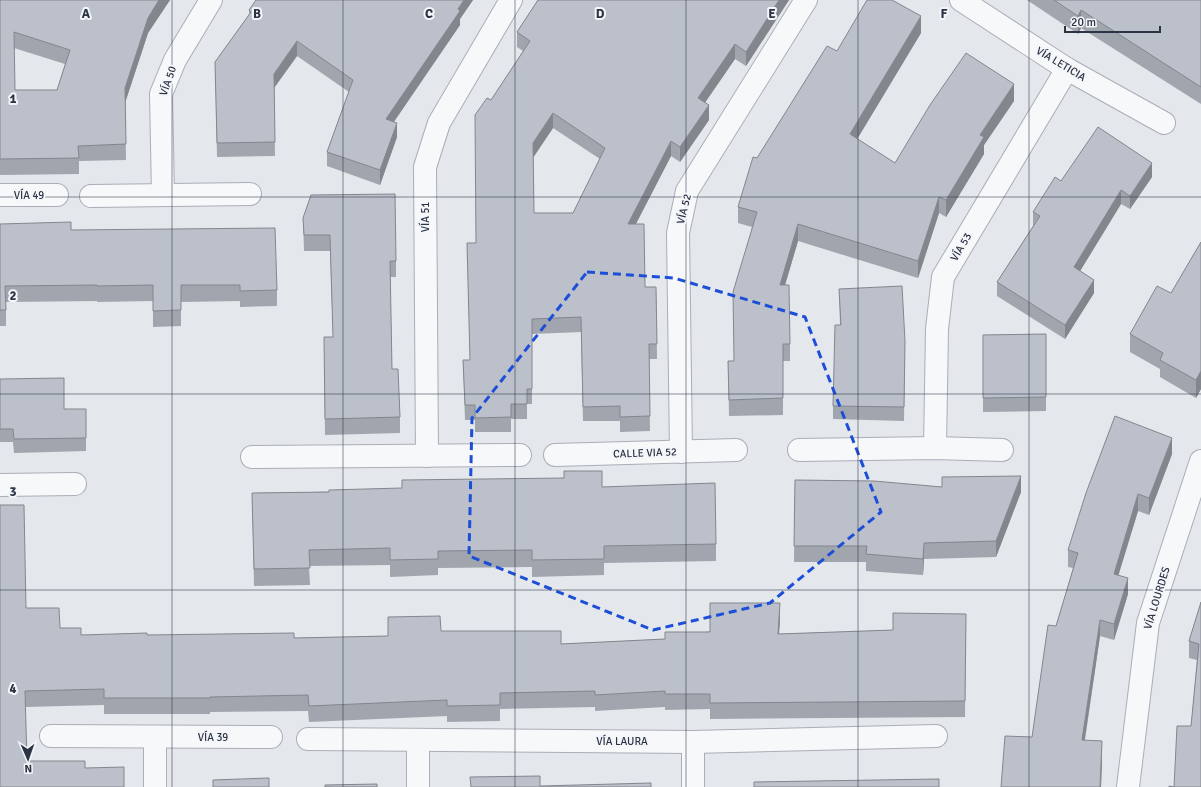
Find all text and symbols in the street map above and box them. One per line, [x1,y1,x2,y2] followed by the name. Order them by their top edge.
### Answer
[82,6,91,22] text: A
[253,6,261,22] text: B
[425,6,433,22] text: C
[596,6,605,22] text: D
[768,6,776,22] text: E
[941,6,948,22] text: F
[1065,8,1160,34] scale bar
[1071,15,1096,30] text: 20 m
[1034,43,1089,84] street label: VÍA LETICIA
[156,64,179,98] street label: VÍA 50
[9,91,17,107] text: 1
[14,188,44,202] street label: VÍA 49
[673,192,694,225] street label: VÍA 52
[418,202,432,232] street label: VÍA 51
[947,230,974,263] street label: VÍA 53
[9,288,17,304] text: 2
[613,445,677,461] street label: CALLE VIA 52
[9,484,17,500] text: 3
[1140,565,1173,631] street label: VÍA LOURDES
[9,681,17,697] text: 4
[198,730,228,744] street label: VÍA 39
[596,734,648,748] street label: VÍA LAURA
[8,739,48,779] north arrow
[24,762,32,775] text: N

